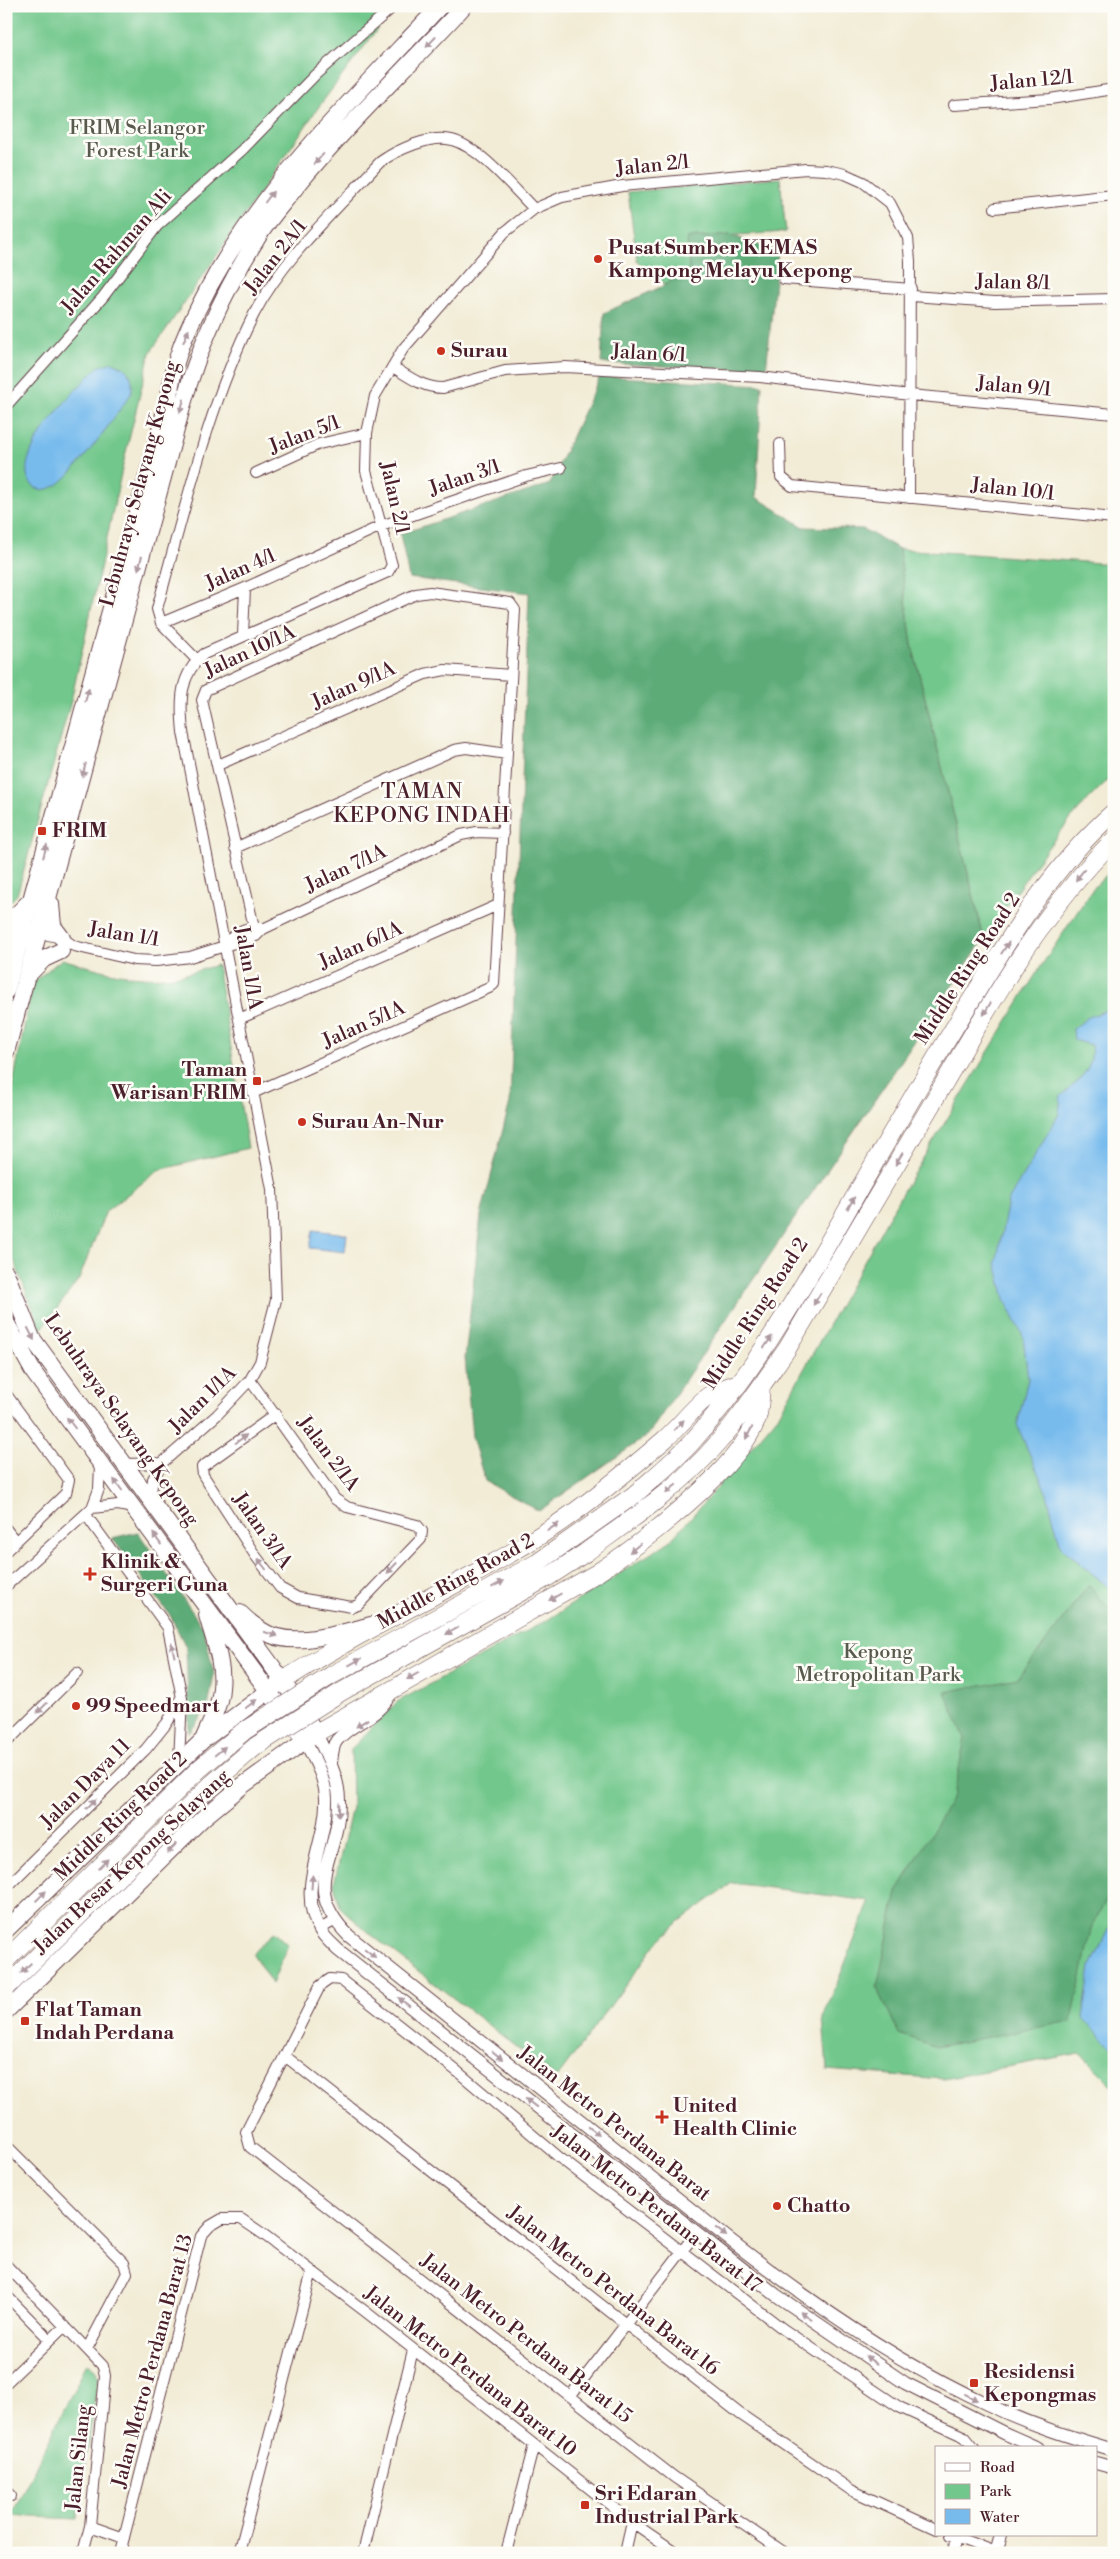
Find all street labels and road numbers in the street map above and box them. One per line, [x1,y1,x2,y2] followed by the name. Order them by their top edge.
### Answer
[988,65,1075,97] street label: Jalan 12/1
[614,150,692,182] street label: Jalan 2/1
[55,184,178,320] street label: Jalan Rahman Ali
[238,214,313,300] street label: Jalan 2A/1
[974,270,1051,296] street label: Jalan 8/1
[610,339,688,368] street label: Jalan 6/1
[95,358,185,610] street label: Lebuhraya Selayang Kepong
[974,371,1053,403] street label: Jalan 9/1
[265,410,344,460] street label: Jalan 5/1
[425,454,504,502] street label: Jalan 3/1
[373,458,415,537] street label: Jalan 2/1
[969,473,1057,507] street label: Jalan 10/1
[201,543,281,597] street label: Jalan 4/1
[199,619,301,684] street label: Jalan 10/1A
[307,656,401,716] street label: Jalan 9/1A
[300,839,392,899] street label: Jalan 7/1A
[910,888,1026,1050] street label: Middle Ring Road 2
[314,916,408,976] street label: Jalan 6/1A
[86,917,162,953] street label: Jalan 1/1
[228,923,268,1013] street label: Jalan 1/1A
[318,995,410,1055] street label: Jalan 5/1A
[698,1233,814,1395] street label: Middle Ring Road 2
[38,1309,204,1532] street label: Lebuhraya Selayang Kepong
[163,1360,243,1440] street label: Jalan 1/1A
[291,1410,365,1498] street label: Jalan 2/1A
[226,1487,298,1575] street label: Jalan 3/1A
[373,1528,539,1636] street label: Middle Ring Road 2
[35,1733,137,1835] street label: Jalan Daya 11
[49,1747,193,1887] street label: Middle Ring Road 2
[28,1764,236,1960] street label: Jalan Besar Kepong Selayang
[512,2040,715,2207] street label: Jalan Metro Perdana Barat
[545,2119,766,2299] street label: Jalan Metro Perdana Barat 17
[501,2200,724,2382] street label: Jalan Metro Perdana Barat 16
[107,2231,199,2492] street label: Jalan Metro Perdana Barat 13
[414,2248,637,2429] street label: Jalan Metro Perdana Barat 15
[358,2281,581,2463] street label: Jalan Metro Perdana Barat 10
[61,2403,97,2514] street label: Jalan Silang

